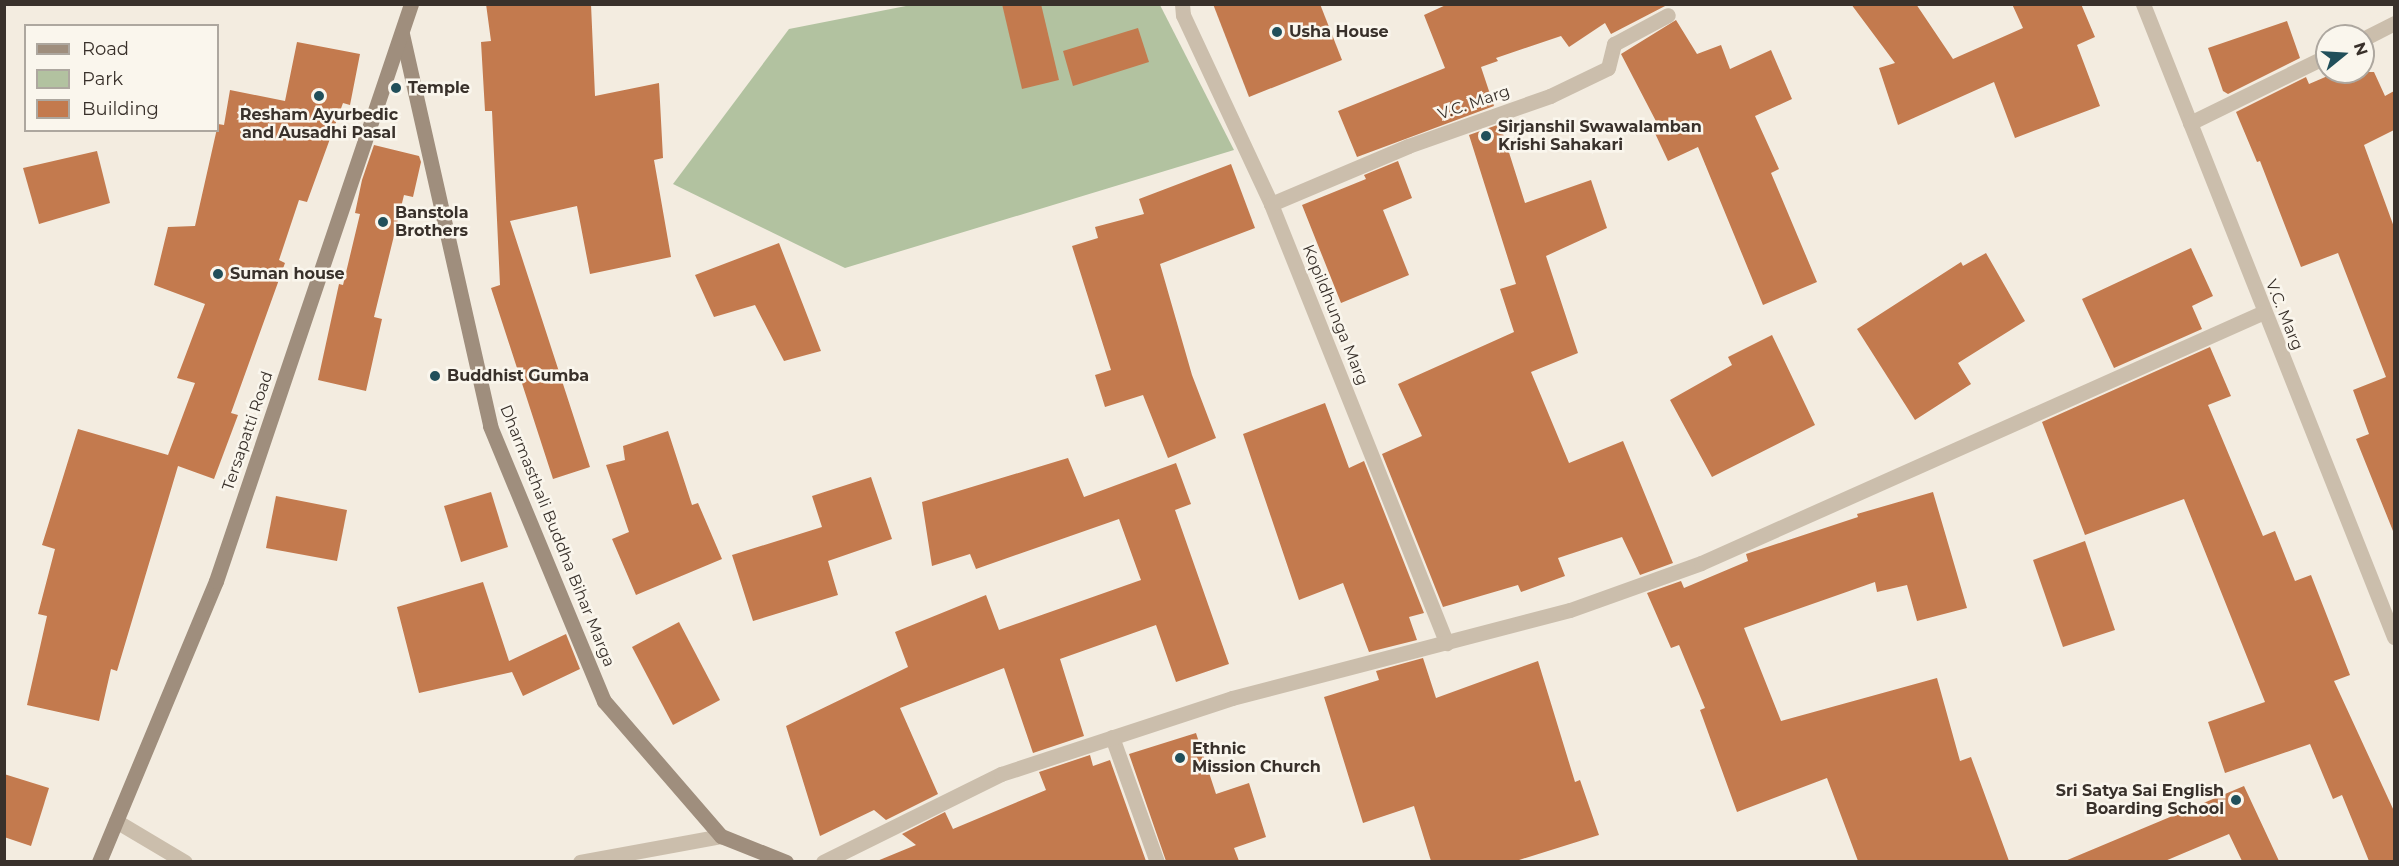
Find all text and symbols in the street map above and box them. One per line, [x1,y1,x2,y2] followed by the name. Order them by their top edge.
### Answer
[1289,22,1389,42] place label: Usha House
[24,24,219,132] legend
[2315,24,2375,84] north arrow
[1270,25,1284,39] marker: Usha House
[82,38,129,60] text: Road
[2350,40,2372,58] text: N
[82,68,123,90] text: Park
[408,78,470,98] place label: Temple
[389,81,403,95] marker: Temple
[1436,82,1512,124] street label: V.C. Marg
[312,89,326,103] marker: Resham Ayurbedic and Ausadhi Pasal
[82,98,159,120] text: Building
[240,105,398,143] place label: Resham Ayurbedic and Ausadhi Pasal
[1498,117,1702,155] place label: Sirjanshil Swawalamban Krishi Sahakari
[1479,129,1493,143] marker: Sirjanshil Swawalamban Krishi Sahakari
[395,203,469,241] place label: Banstola Brothers
[376,215,390,229] marker: Banstola Brothers
[1298,242,1372,388] street label: Kopildhunga Marg
[230,264,345,284] place label: Suman house
[211,267,225,281] marker: Suman house
[2261,277,2307,353] street label: V.C. Marg
[447,366,589,386] place label: Buddhist Gumba
[219,369,277,493] street label: Tersapatti Road
[428,369,442,383] marker: Buddhist Gumba
[495,402,619,670] street label: Dharmasthali Buddha Bihar Marga
[1192,739,1321,777] place label: Ethnic Mission Church
[1173,751,1187,765] marker: Ethnic Mission Church
[2056,781,2224,819] place label: Sri Satya Sai English Boarding School
[2229,793,2243,807] marker: Sri Satya Sai English Boarding School

